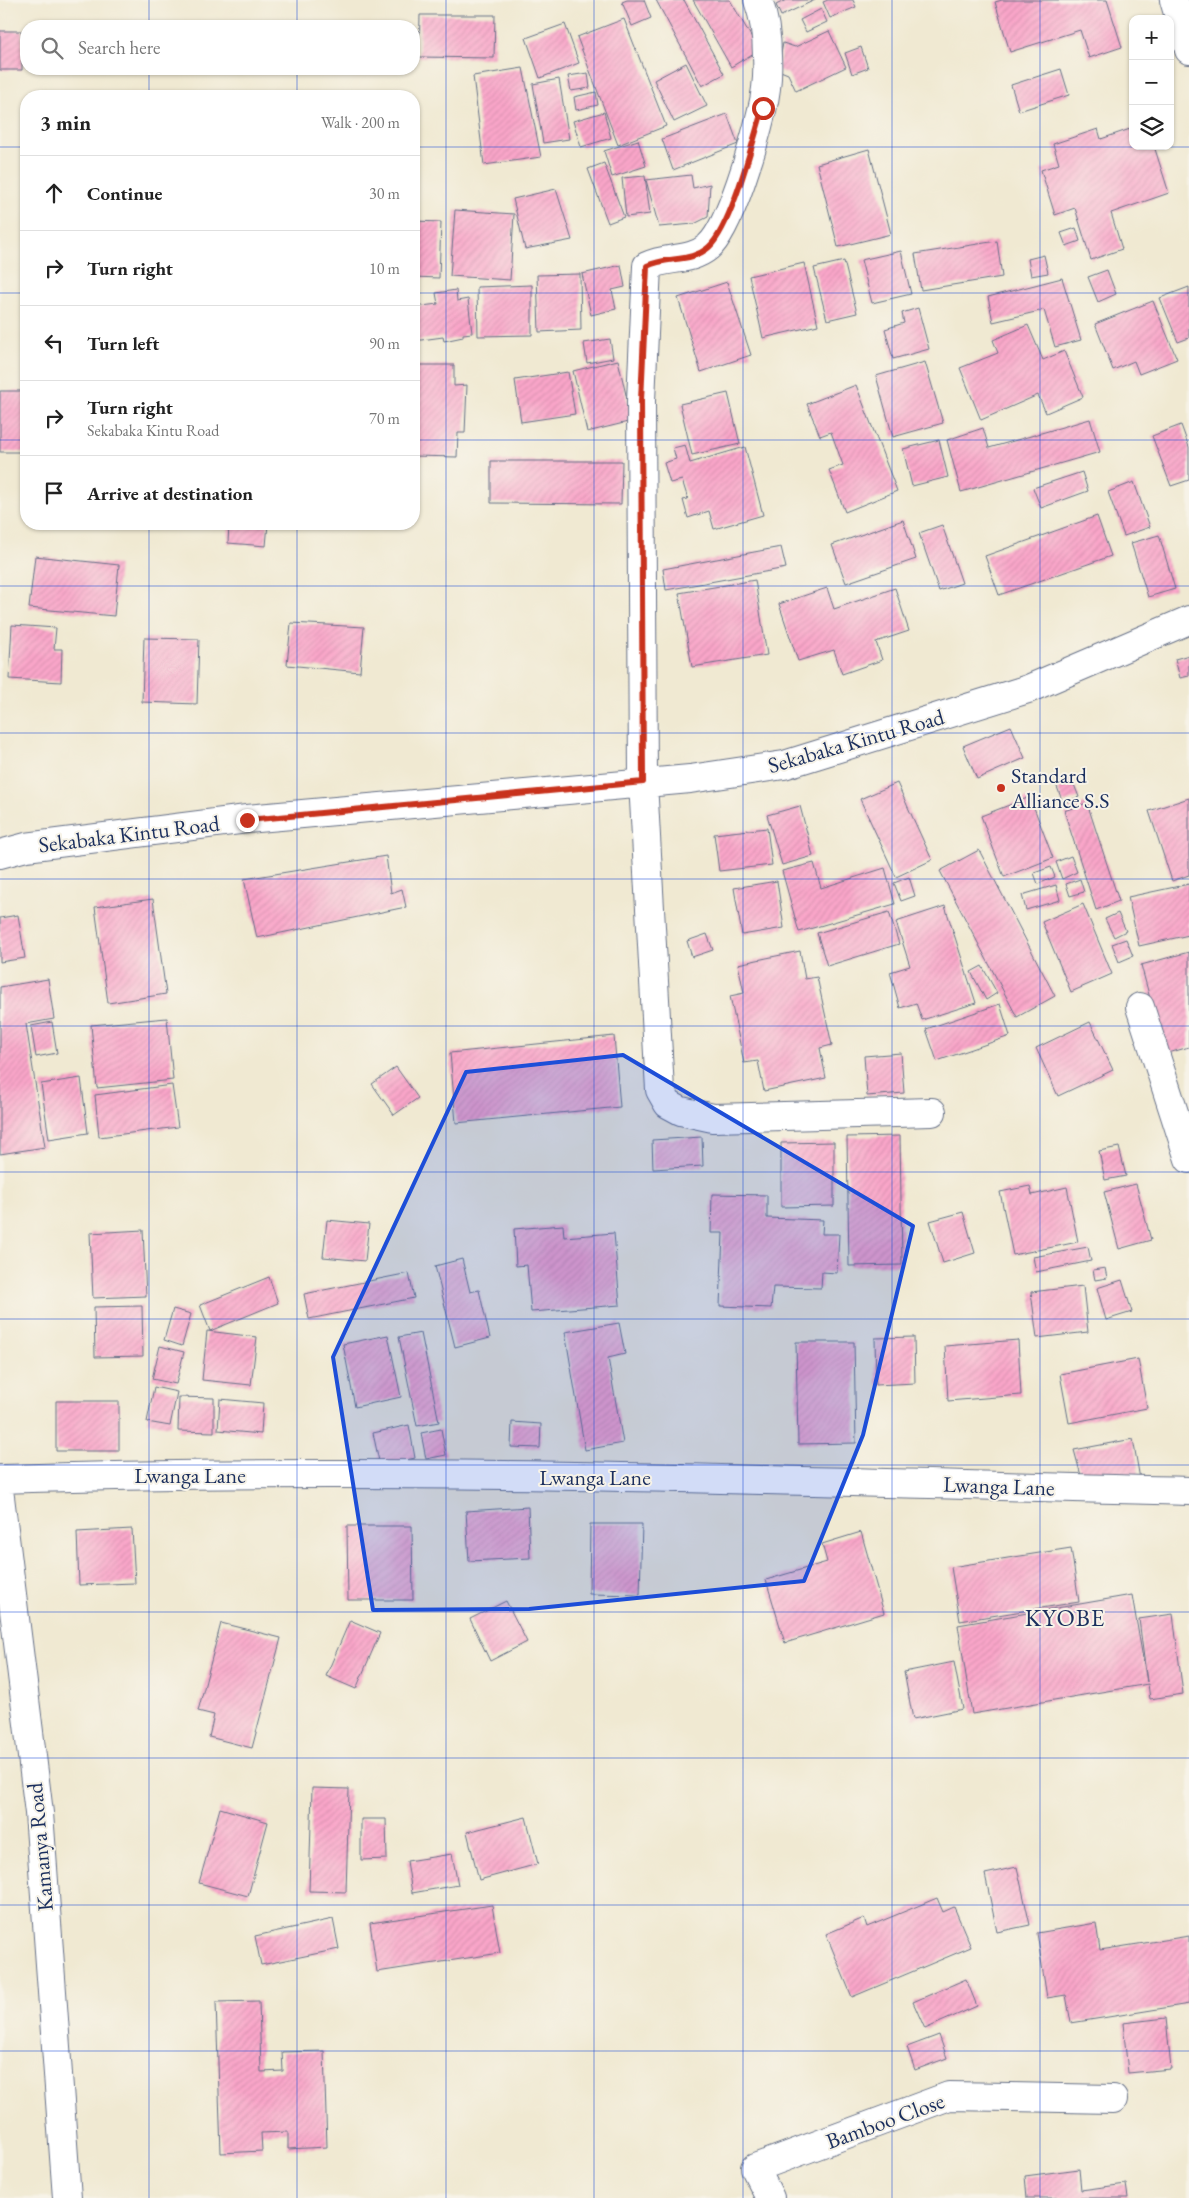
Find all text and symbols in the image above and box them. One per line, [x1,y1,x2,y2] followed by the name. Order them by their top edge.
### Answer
[1129,15,1174,150] map controls
[1129,15,1174,60] button: +
[20,20,420,75] search box
[38,34,66,62] icon: search
[78,35,160,60] text: Search here
[1129,60,1174,105] button: −
[752,97,775,120] route start
[1129,105,1174,150] button: layers
[40,109,91,136] text: 3 min
[321,112,400,133] text: Walk · 200 m
[40,179,68,207] icon: ahead
[87,181,162,206] text: Continue
[369,183,400,204] text: 30 m
[40,254,68,282] icon: right
[87,256,173,281] text: Turn right
[369,258,400,279] text: 10 m
[40,329,68,357] icon: left
[87,331,159,356] text: Turn left
[369,333,400,354] text: 90 m
[87,395,173,420] text: Turn right
[40,404,68,432] icon: right
[369,408,400,429] text: 70 m
[87,420,219,441] text: Sekabaka Kintu Road
[40,479,68,507] icon: arrive
[87,481,253,506] text: Arrive at destination
[765,702,948,780] street label: Sekabaka Kintu Road
[1010,761,1110,815] place label: Standard Alliance S.S
[995,782,1007,794] marker: Standard Alliance S.S
[37,808,222,859] street label: Sekabaka Kintu Road
[236,809,259,832] route end
[134,1461,246,1490] street label: Lwanga Lane
[539,1463,651,1492] street label: Lwanga Lane
[943,1470,1056,1502] street label: Lwanga Lane
[1025,1602,1105,1633] district label: KYOBE
[20,1781,60,1912] street label: Kamanya Road
[822,2086,949,2156] street label: Bamboo Close

